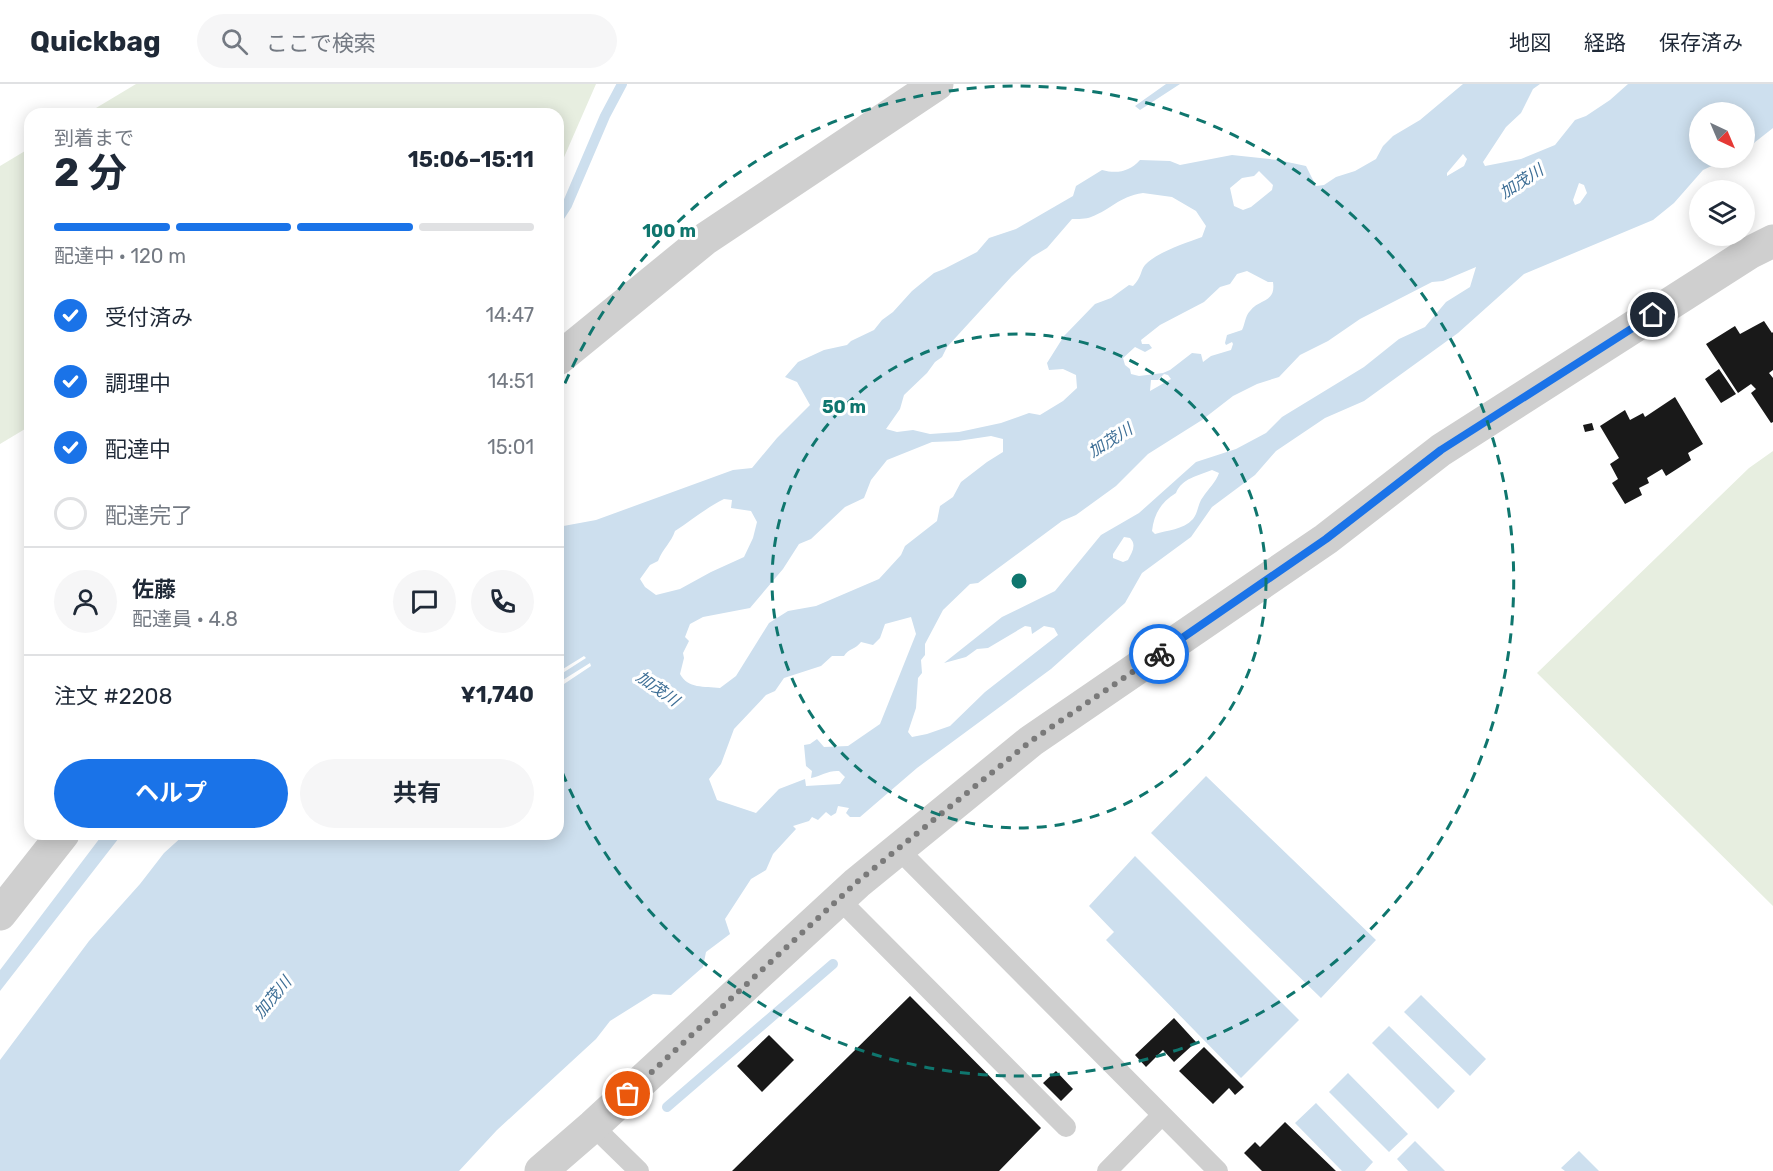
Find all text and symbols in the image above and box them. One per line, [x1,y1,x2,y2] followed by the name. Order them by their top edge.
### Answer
[197,14,617,68] search box
[30,25,161,58] text: Quickbag
[218,25,251,58] icon: search
[266,30,376,57] text: ここで検索
[1509,30,1551,55] text: 地図
[1584,30,1626,55] text: 経路
[1659,30,1743,55] text: 保存済み
[1689,102,1755,168] north arrow
[1689,102,1755,246] map controls
[54,126,134,150] text: 到着まで
[408,146,534,173] text: 15:06–15:11
[54,150,127,196] text: 2 分
[1496,159,1548,202] water label: 加茂川
[1689,180,1755,246] button: layers
[642,220,696,242] text: 100 m
[54,244,186,268] text: 配達中 · 120 m
[1627,289,1678,340] pin
[1636,298,1669,331] icon: home
[54,299,87,332] icon: check
[486,303,534,327] text: 14:47
[105,304,193,331] text: 受付済み
[54,365,87,398] icon: check
[488,369,534,393] text: 14:51
[105,370,171,397] text: 調理中
[822,396,866,418] text: 50 m
[1085,419,1137,461] water label: 加茂川
[54,431,87,464] icon: check
[487,435,534,459] text: 15:01
[105,436,171,463] text: 配達中
[105,502,193,529] text: 配達完了
[54,570,117,633] button: person
[393,570,456,633] button: chat
[471,570,534,633] button: phone
[1009,571,1029,591] centre of rings
[132,576,176,603] text: 佐藤
[132,607,238,631] text: 配達員 · 4.8
[1129,624,1189,684] courier
[1143,638,1176,671] icon: bike
[633,667,684,711] water label: 加茂川
[461,681,534,708] text: ¥1,740
[54,683,173,710] text: 注文 #2208
[54,759,288,828] button: ヘルプ
[300,759,534,828] button: 共有
[250,971,296,1022] water label: 加茂川
[602,1068,653,1119] pin
[611,1077,644,1110] icon: bag

